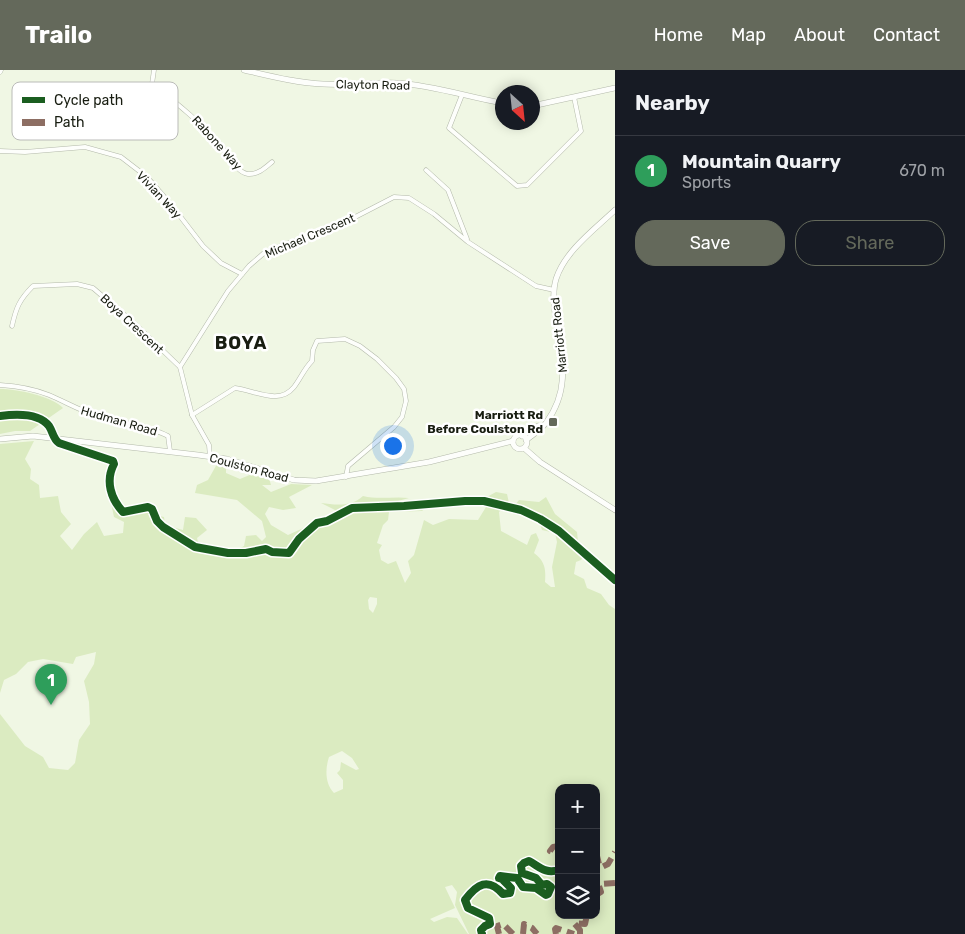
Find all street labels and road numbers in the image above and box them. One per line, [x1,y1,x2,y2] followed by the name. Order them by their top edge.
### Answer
[336,77,410,93] street label: Clayton Road
[189,113,245,173] street label: Rabone Way
[134,169,185,222] street label: Vivian Way
[263,211,357,261] street label: Michael Crescent
[98,291,167,357] street label: Boya Crescent
[548,297,570,373] street label: Marriott Road
[79,403,159,439] street label: Hudman Road
[208,451,290,485] street label: Coulston Road

